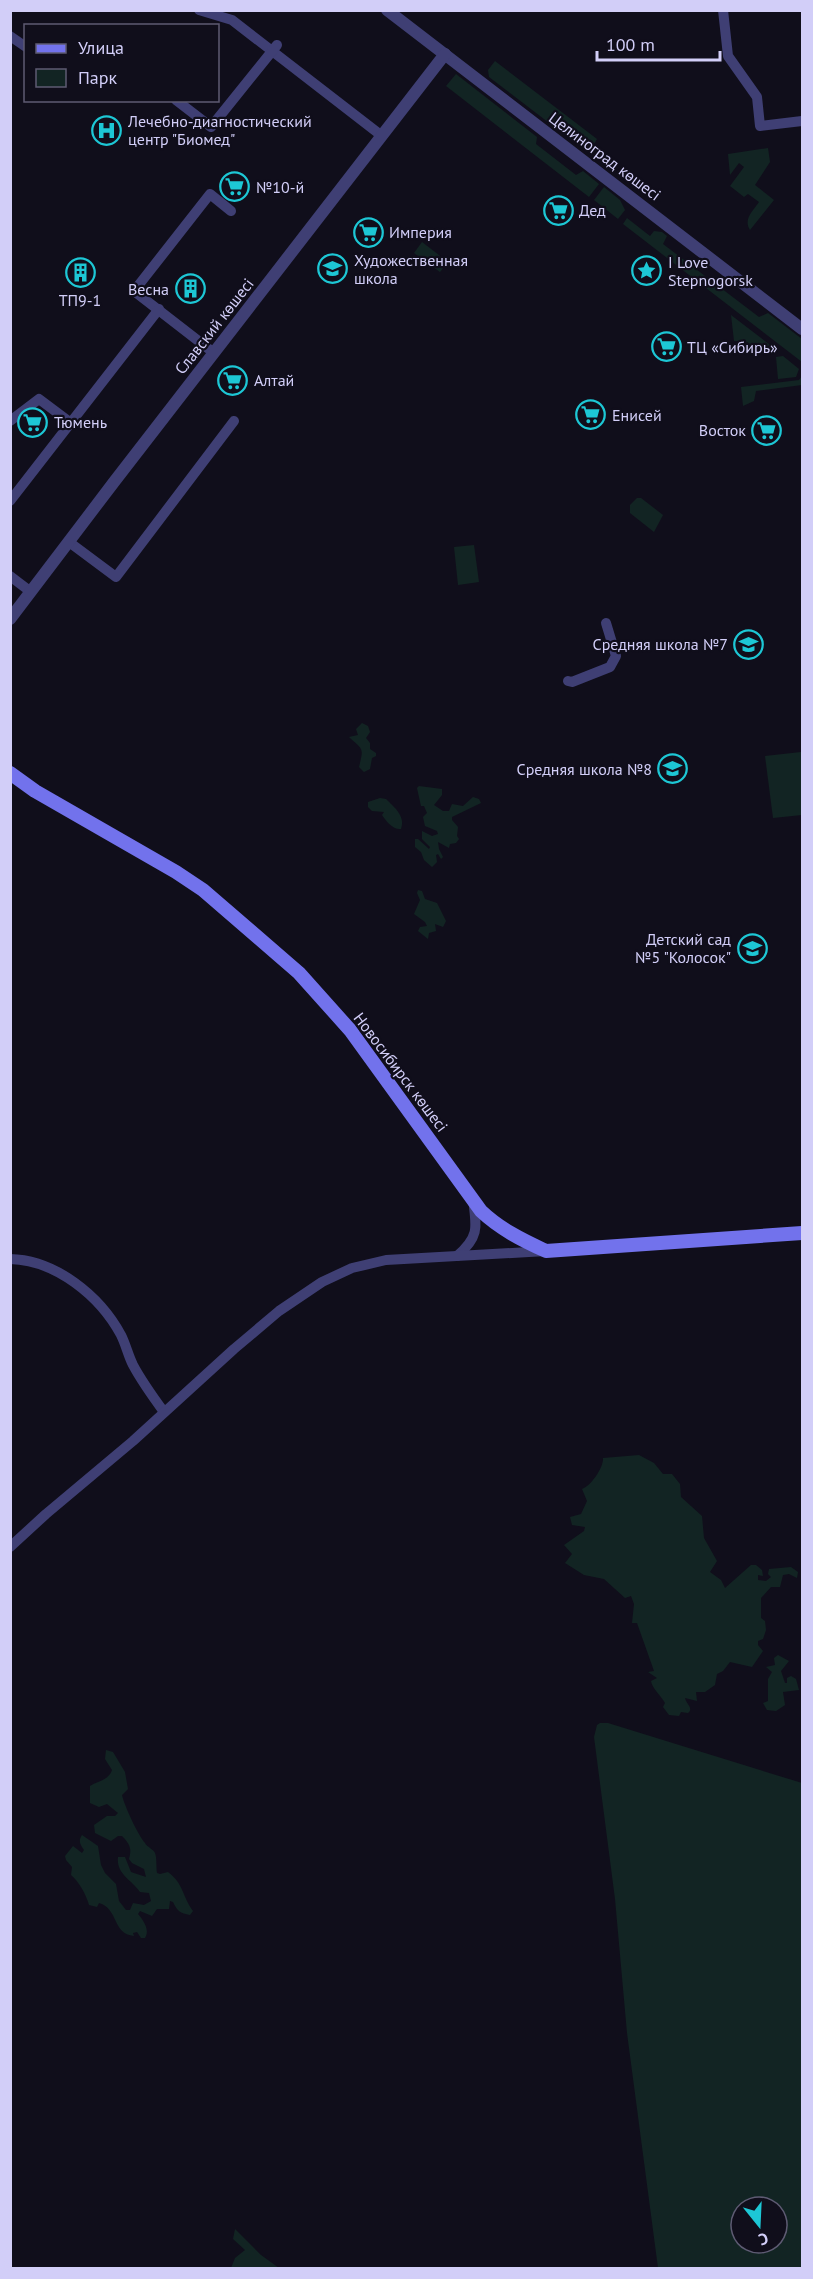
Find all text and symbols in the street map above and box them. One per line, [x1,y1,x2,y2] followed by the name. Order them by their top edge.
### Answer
[24,24,219,102] legend
[597,24,720,62] scale bar
[606,33,655,56] text: 100 m
[78,36,124,59] text: Улица
[78,66,118,89] text: Парк
[545,107,665,205] street label: Целиноград көшесі
[127,111,312,149] place label: Лечебно-диагностический центр "Биомед"
[91,114,123,146] hospital icon: Лечебно-диагностический центр "Биомед"
[219,171,251,203] supermarket icon: №10-й
[256,177,304,197] place label: №10-й
[542,194,574,226] supermarket icon: Дед
[579,200,606,220] place label: Дед
[352,216,384,248] supermarket icon: Империя
[389,222,452,242] place label: Империя
[354,250,468,288] place label: Художественная школа
[668,252,753,290] place label: I Love Stepnogorsk
[317,253,349,285] school or university icon: Художественная школа
[631,255,663,287] place icon: I Love Stepnogorsk
[64,256,96,288] building icon: ТП9-1
[174,273,206,305] building icon: Весна
[170,274,258,378] street label: Славский көшесі
[128,279,169,299] place label: Весна
[59,290,101,310] place label: ТП9-1
[650,331,682,363] supermarket icon: ТЦ «Сибирь»
[687,337,778,357] place label: ТЦ «Сибирь»
[217,364,249,396] supermarket icon: Алтай
[254,370,294,390] place label: Алтай
[575,399,607,431] supermarket icon: Енисей
[612,405,662,425] place label: Енисей
[17,406,49,438] supermarket icon: Тюмень
[54,412,107,432] place label: Тюмень
[751,414,783,446] supermarket icon: Восток
[699,420,746,440] place label: Восток
[733,628,765,660] school or university icon: Средняя школа №7
[593,634,728,654] place label: Средняя школа №7
[657,753,689,785] school or university icon: Средняя школа №8
[517,759,652,779] place label: Средняя школа №8
[635,929,731,967] place label: Детский сад №5 "Колосок"
[736,932,768,964] school or university icon: Детский сад №5 "Колосок"
[350,1008,452,1136] street label: Новосибирск көшесі
[729,2195,789,2255] north arrow
[756,2228,771,2250] text: С

